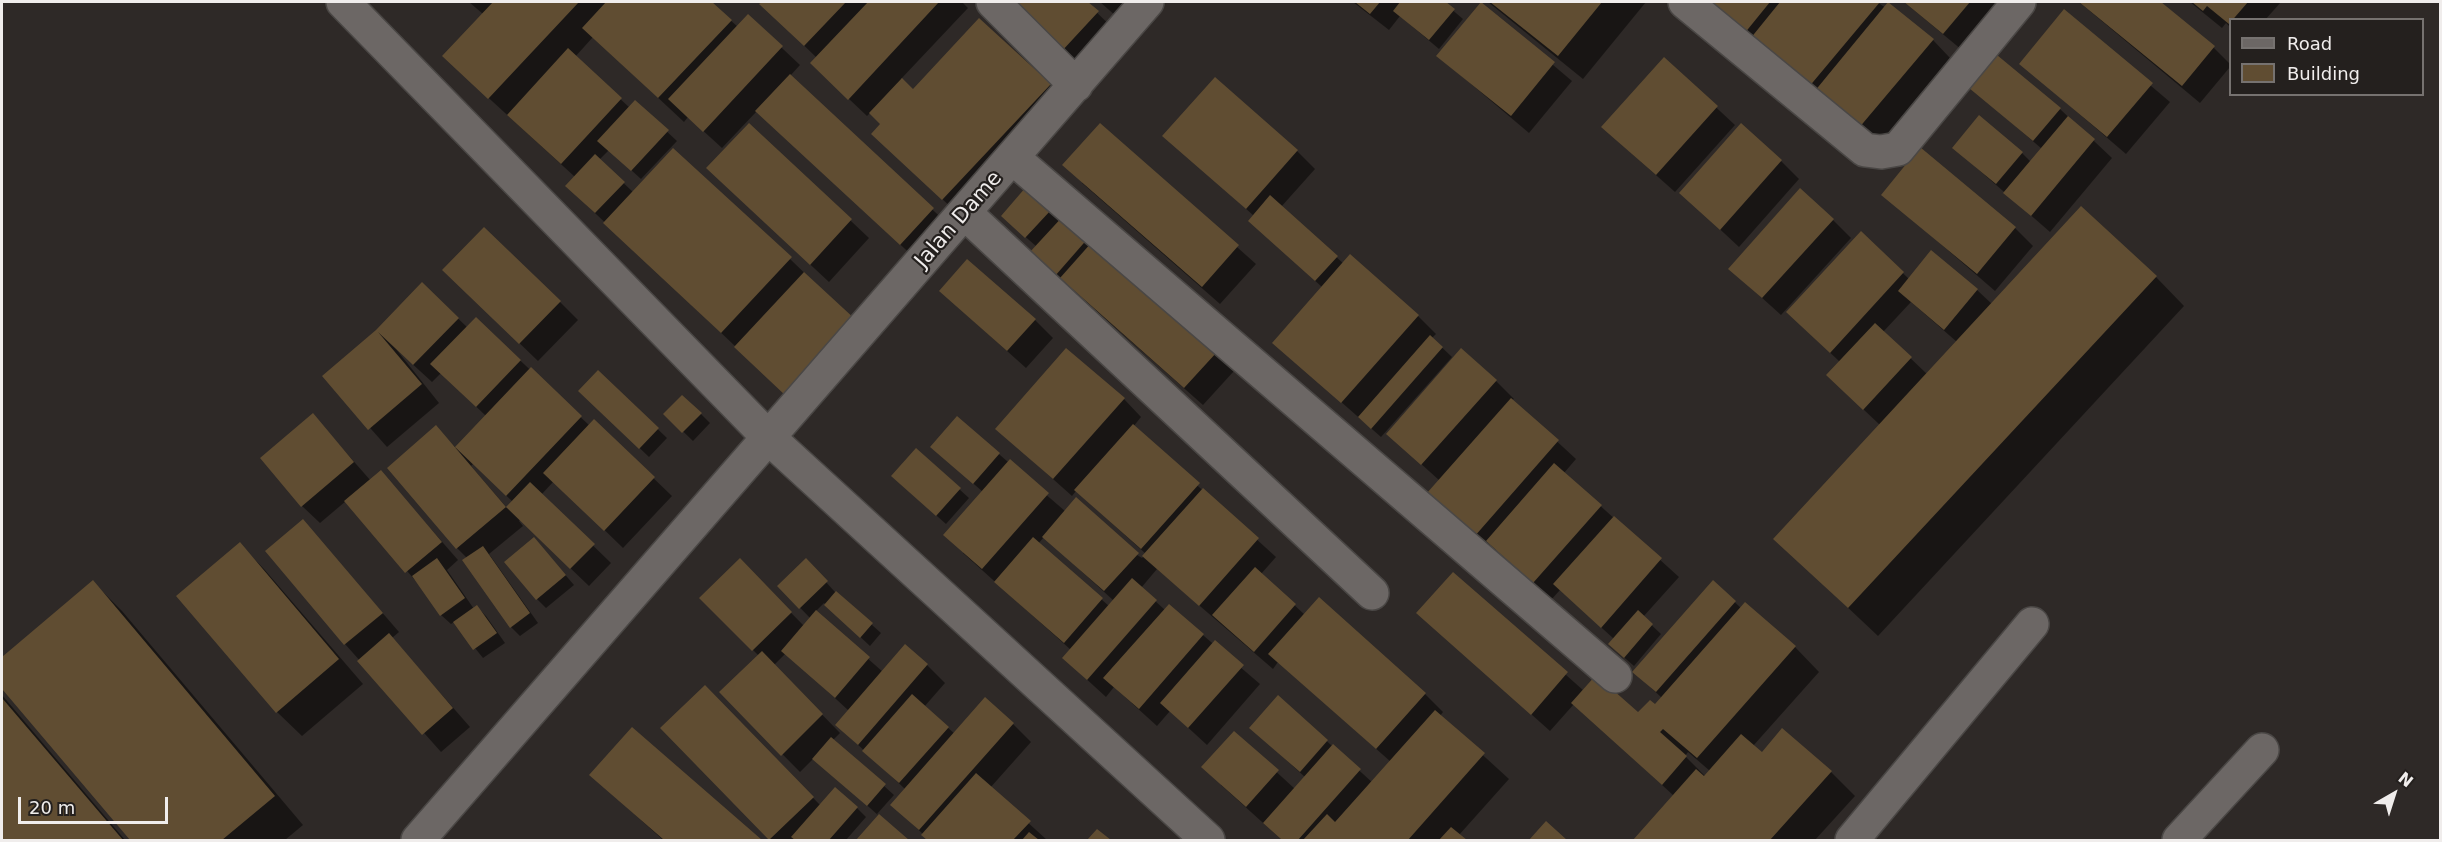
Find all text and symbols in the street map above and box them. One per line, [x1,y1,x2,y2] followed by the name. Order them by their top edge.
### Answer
[2229,18,2424,96] legend
[2287,33,2332,54] text: Road
[2287,63,2360,84] text: Building
[910,166,1008,274] street label: Jalan Dame
[2364,764,2424,824] north arrow
[2394,768,2417,791] text: N
[21,785,171,823] scale bar
[29,797,75,818] text: 20 m

